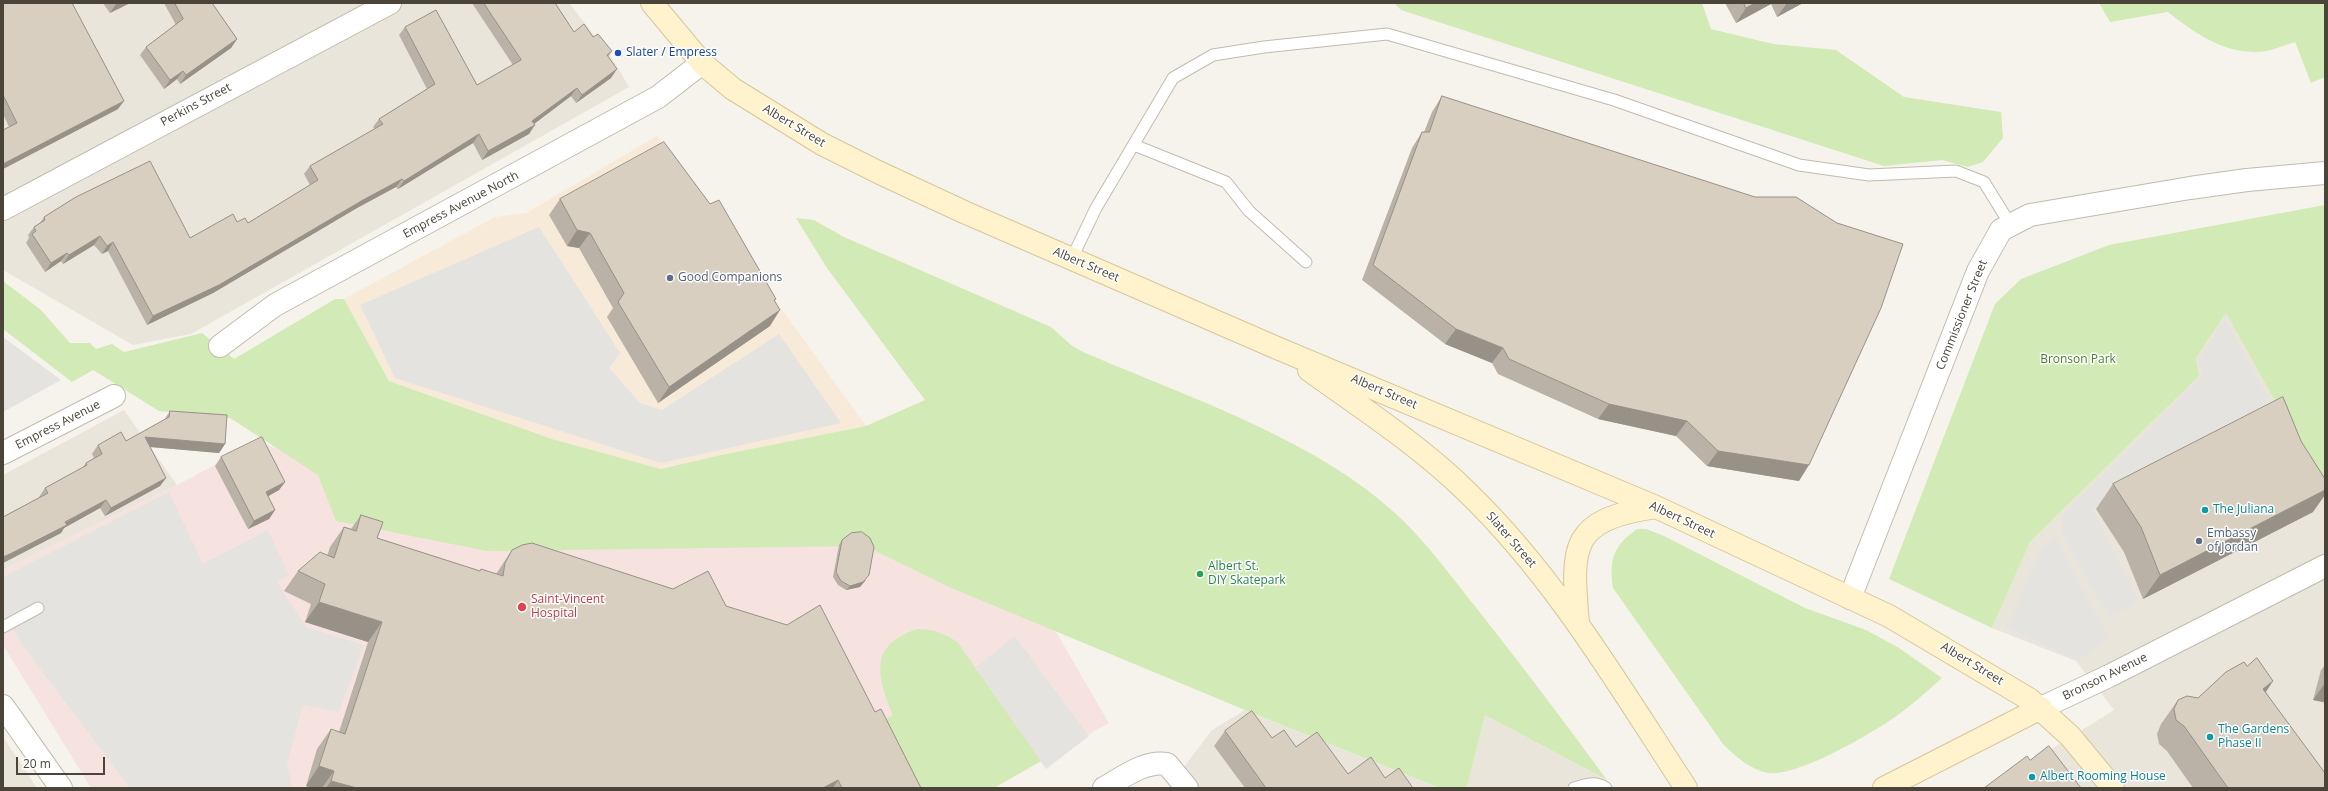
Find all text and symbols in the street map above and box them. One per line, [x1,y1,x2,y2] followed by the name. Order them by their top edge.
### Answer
[626,46,717,60] place label: Slater / Empress
[613,48,623,58] marker: Slater / Empress
[158,80,234,130] street label: Perkins Street
[760,102,828,150] street label: Albert Street
[401,168,521,242] street label: Empress Avenue North
[1051,245,1121,285] street label: Albert Street
[1933,258,1991,372] street label: Commissioner Street
[678,271,782,285] place label: Good Companions
[665,273,675,283] marker: Good Companions
[2040,353,2116,367] park label: Bronson Park
[1349,372,1419,412] street label: Albert Street
[13,397,103,453] street label: Empress Avenue
[1647,499,1717,541] street label: Albert Street
[2213,503,2274,517] place label: The Juliana
[2200,505,2210,515] marker: The Juliana
[1483,509,1539,571] street label: Slater Street
[2207,527,2258,555] place label: Embassy of Jordan
[2194,536,2204,546] marker: Embassy of Jordan
[1208,560,1286,588] place label: Albert St. DIY Skatepark
[1195,569,1205,579] marker: Albert St. DIY Skatepark
[531,593,604,621] place label: Saint-Vincent Hospital
[516,601,528,613] marker: Saint-Vincent Hospital
[1938,640,2006,688] street label: Albert Street
[2060,650,2150,704] street label: Bronson Avenue
[2218,723,2289,751] place label: The Gardens Phase II
[2205,732,2215,742] marker: The Gardens Phase II
[18,749,107,775] scale bar
[23,755,51,772] text: 20 m
[2040,770,2166,784] place label: Albert Rooming House
[2027,772,2037,782] marker: Albert Rooming House

